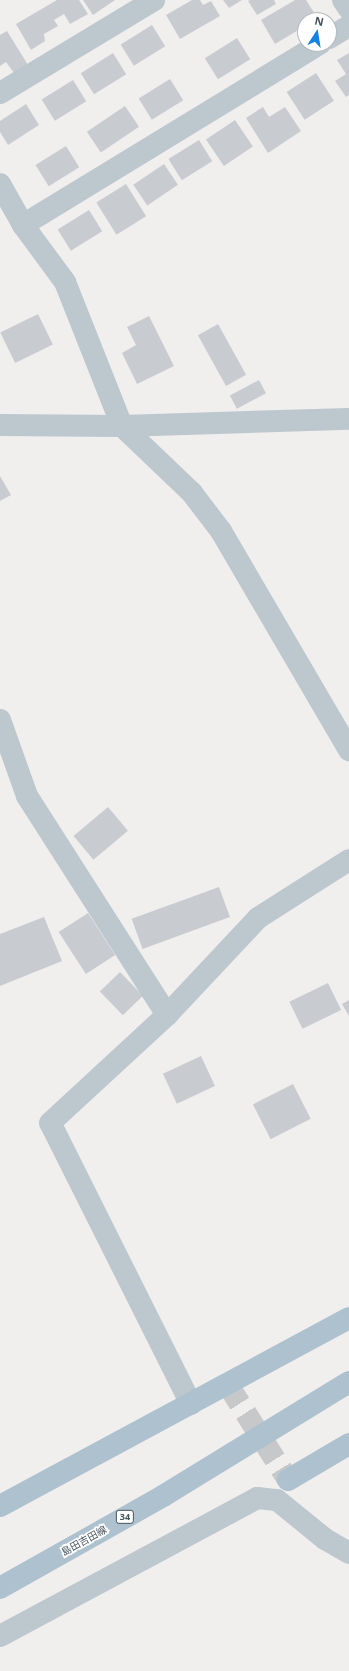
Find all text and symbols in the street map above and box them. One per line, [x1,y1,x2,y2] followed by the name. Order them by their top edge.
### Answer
[297,12,337,52] north arrow
[313,12,325,29] text: N
[115,1510,135,1524] road number: 34
[59,1524,109,1558] street label: 島田吉田線

